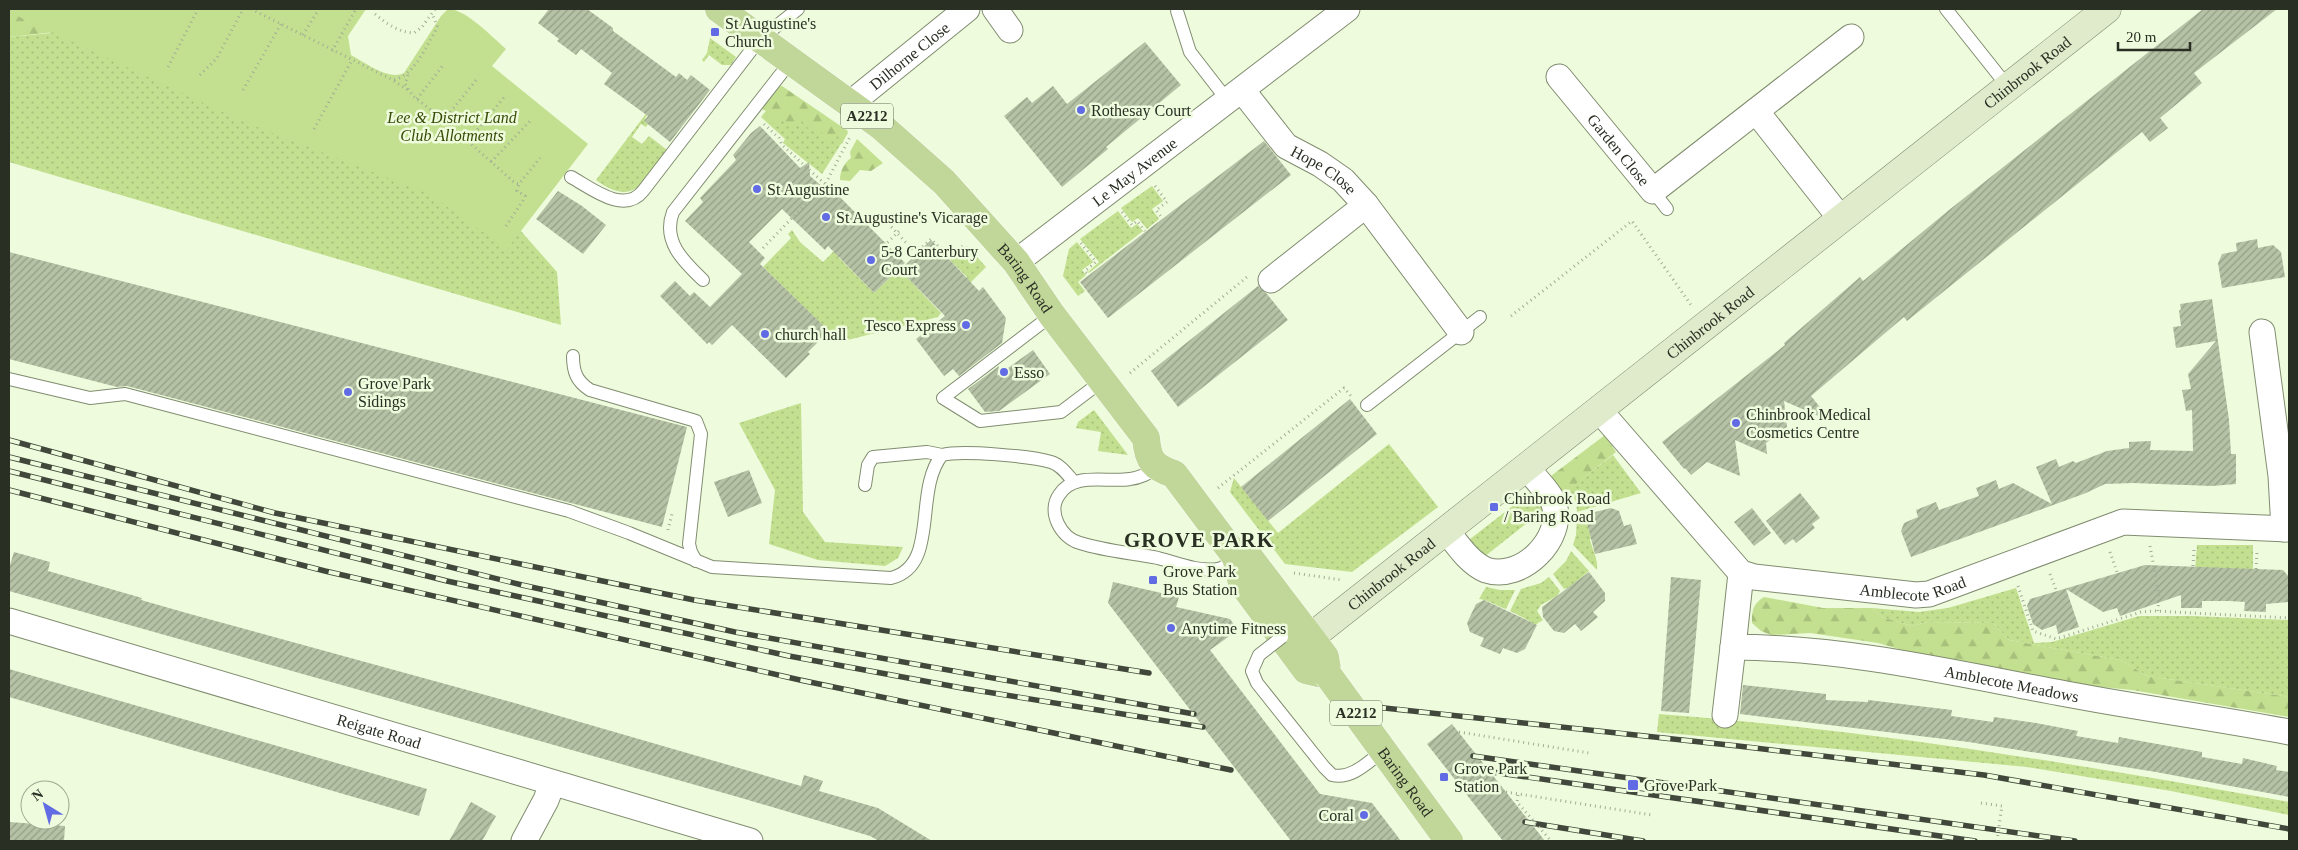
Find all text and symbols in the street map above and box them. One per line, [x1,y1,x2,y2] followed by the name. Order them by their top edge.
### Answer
[725,15,816,50] place label: St Augustine's Church
[866,19,953,93] street label: Dilhorne Close
[2118,20,2190,52] scale bar
[709,26,721,38] marker: St Augustine's Church
[2126,29,2157,45] text: 20 m
[1980,33,2074,112] street label: Chinbrook Road
[1091,102,1192,120] place label: Rothesay Court
[841,104,893,128] road number: A2212
[1075,104,1087,116] marker: Rothesay Court
[386,109,518,144] park label: Lee & District Land Club Allotments
[1584,111,1653,189] street label: Garden Close
[1089,134,1180,210] street label: Le May Avenue
[1288,142,1360,198] street label: Hope Close
[767,181,849,199] place label: St Augustine
[751,183,763,195] marker: St Augustine
[836,209,988,227] place label: St Augustine's Vicarage
[820,211,832,223] marker: St Augustine's Vicarage
[994,240,1056,316] street label: Baring Road
[881,243,978,278] place label: 5-8 Canterbury Court
[865,254,877,266] marker: 5-8 Canterbury Court
[1663,283,1757,362] street label: Chinbrook Road
[864,317,956,335] place label: Tesco Express
[960,319,972,331] marker: Tesco Express
[775,326,847,343] place label: church hall
[759,328,771,340] marker: church hall
[1014,364,1044,381] place label: Esso
[998,366,1010,378] marker: Esso
[358,375,431,411] place label: Grove Park Sidings
[342,386,354,398] marker: Grove Park Sidings
[1746,406,1871,441] place label: Chinbrook Medical Cosmetics Centre
[1730,417,1742,429] marker: Chinbrook Medical Cosmetics Centre
[1504,490,1610,526] place label: Chinbrook Road / Baring Road
[1488,501,1500,513] marker: Chinbrook Road / Baring Road
[1124,528,1274,552] district label: GROVE PARK
[1344,535,1438,614] street label: Chinbrook Road
[1163,563,1237,598] place label: Grove Park Bus Station
[1859,573,1968,604] street label: Amblecote Road
[1147,574,1159,586] marker: Grove Park Bus Station
[1181,620,1286,638] place label: Anytime Fitness
[1165,622,1177,634] marker: Anytime Fitness
[1943,663,2080,705] street label: Amblecote Meadows
[1330,700,1382,726] road number: A2212
[335,711,423,752] street label: Reigate Road
[1375,744,1436,820] street label: Baring Road
[1454,760,1527,795] place label: Grove Park Station
[1438,771,1450,783] marker: Grove Park Station
[1644,777,1717,794] place label: Grove Park
[1626,778,1640,792] marker: Grove Park
[20,780,70,830] north arrow
[29,786,46,804] text: N
[1318,807,1355,824] place label: Coral
[1358,809,1370,821] marker: Coral

